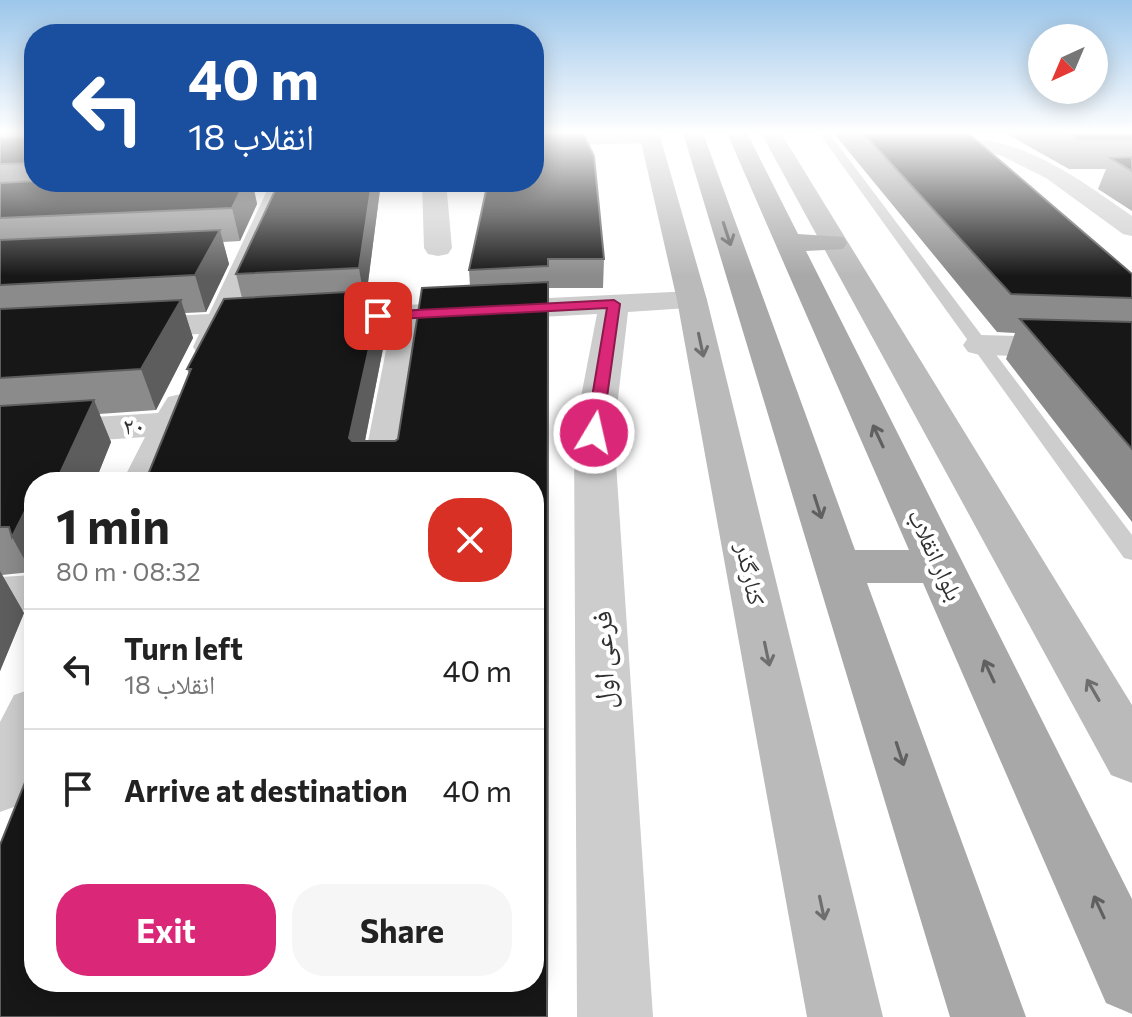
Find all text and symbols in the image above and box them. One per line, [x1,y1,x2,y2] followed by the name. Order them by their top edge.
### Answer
[1028,24,1108,104] north arrow
[1028,24,1108,104] map controls
[188,43,319,112] text: 40 m
[56,56,160,160] icon: left
[188,113,314,157] text: انقلاب 18
[720,221,735,246] one-way arrow
[344,282,412,350] pin
[356,294,400,338] icon: arrive
[694,331,709,357] one-way arrow
[552,391,636,475] position arrow
[122,409,146,440] street label: ۲۰
[870,424,885,448] one-way arrow
[811,494,826,519] one-way arrow
[56,495,170,554] text: 1 min
[428,498,512,582] button: close
[902,504,970,605] street label: بلوار انقلاب
[731,539,772,608] street label: کنارگذر
[56,555,201,586] text: 80 m · 08:32
[583,610,623,710] street label: فرعی اول
[124,629,243,666] text: Turn left
[760,640,775,666] one-way arrow
[56,647,100,691] icon: left
[443,651,512,688] text: 40 m
[981,659,996,683] one-way arrow
[124,668,215,699] text: انقلاب 18
[1085,679,1101,702] one-way arrow
[893,740,908,766] one-way arrow
[56,767,100,811] icon: arrive
[124,771,408,808] text: Arrive at destination
[443,771,512,808] text: 40 m
[56,884,276,976] button: Exit
[292,884,512,976] button: Share
[815,895,830,920] one-way arrow
[1091,895,1106,919] one-way arrow

